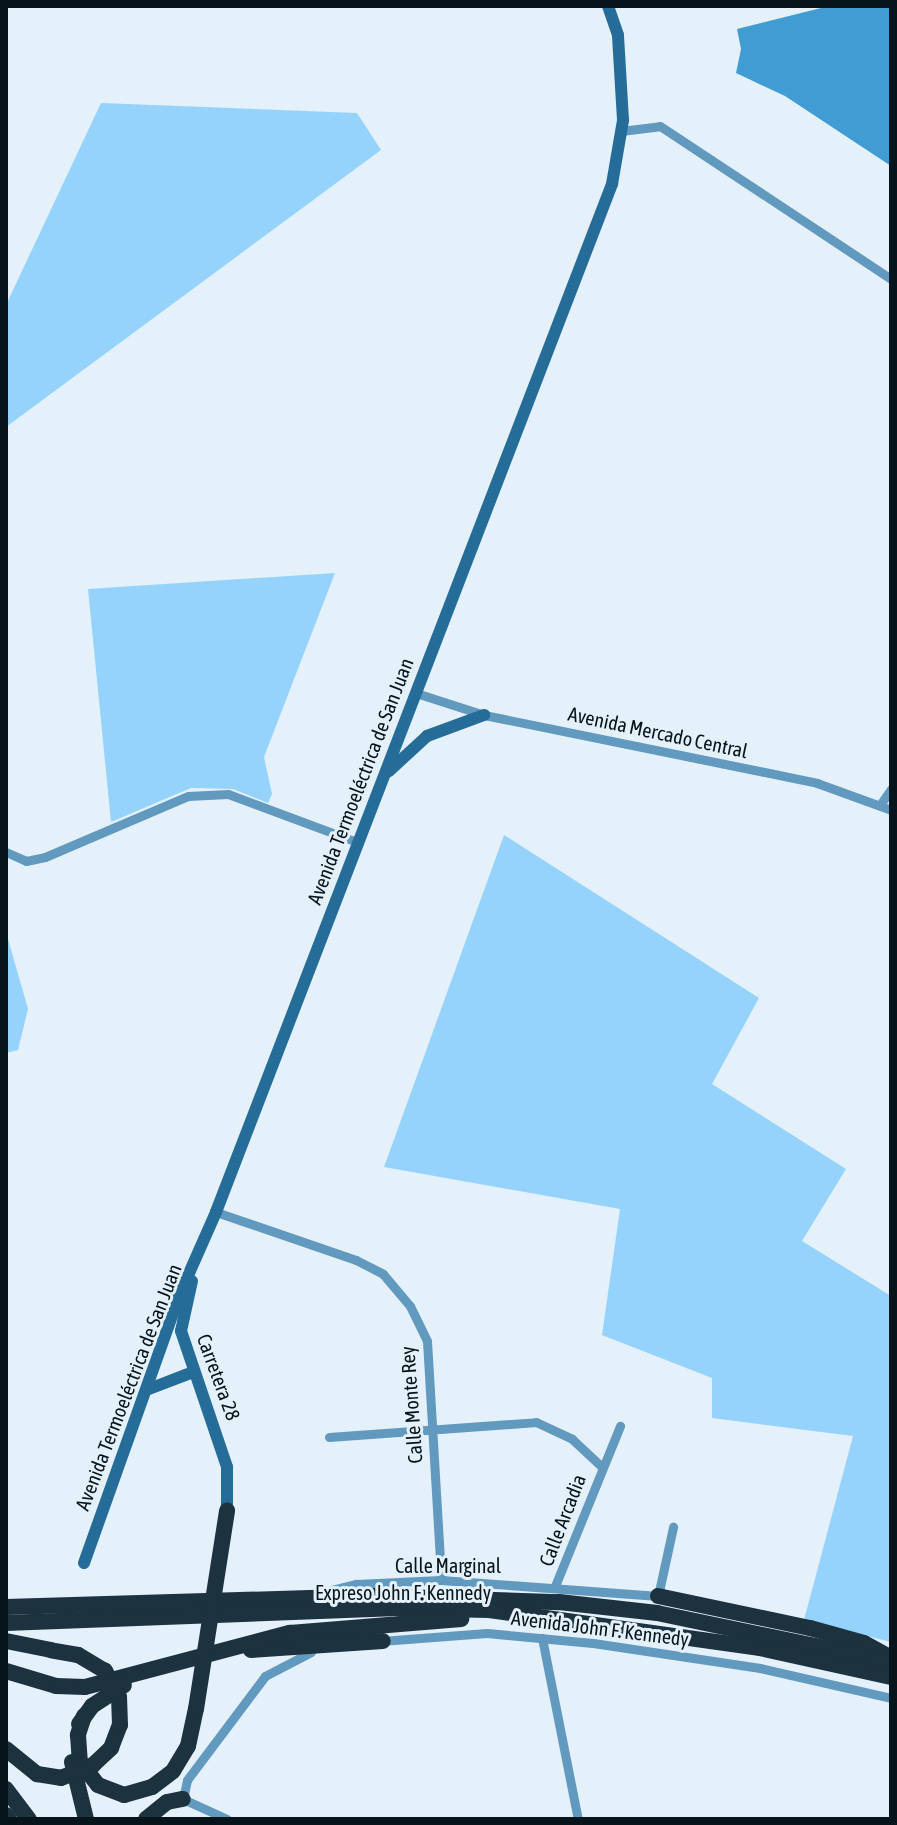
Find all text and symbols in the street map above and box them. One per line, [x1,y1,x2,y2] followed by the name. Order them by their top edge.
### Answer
[302,654,418,908] street label: Avenida Termoeléctrica de San Juan
[566,701,750,763] street label: Avenida Mercado Central
[70,1260,186,1514] street label: Avenida Termoeléctrica de San Juan
[192,1331,246,1423] street label: Carretera 28
[395,1346,427,1464] street label: Calle Monte Rey
[534,1471,590,1569] street label: Calle Arcadia
[395,1553,501,1577] street label: Calle Marginal
[315,1580,491,1604] street label: Expreso John F. Kennedy
[510,1605,690,1651] street label: Avenida John F. Kennedy

